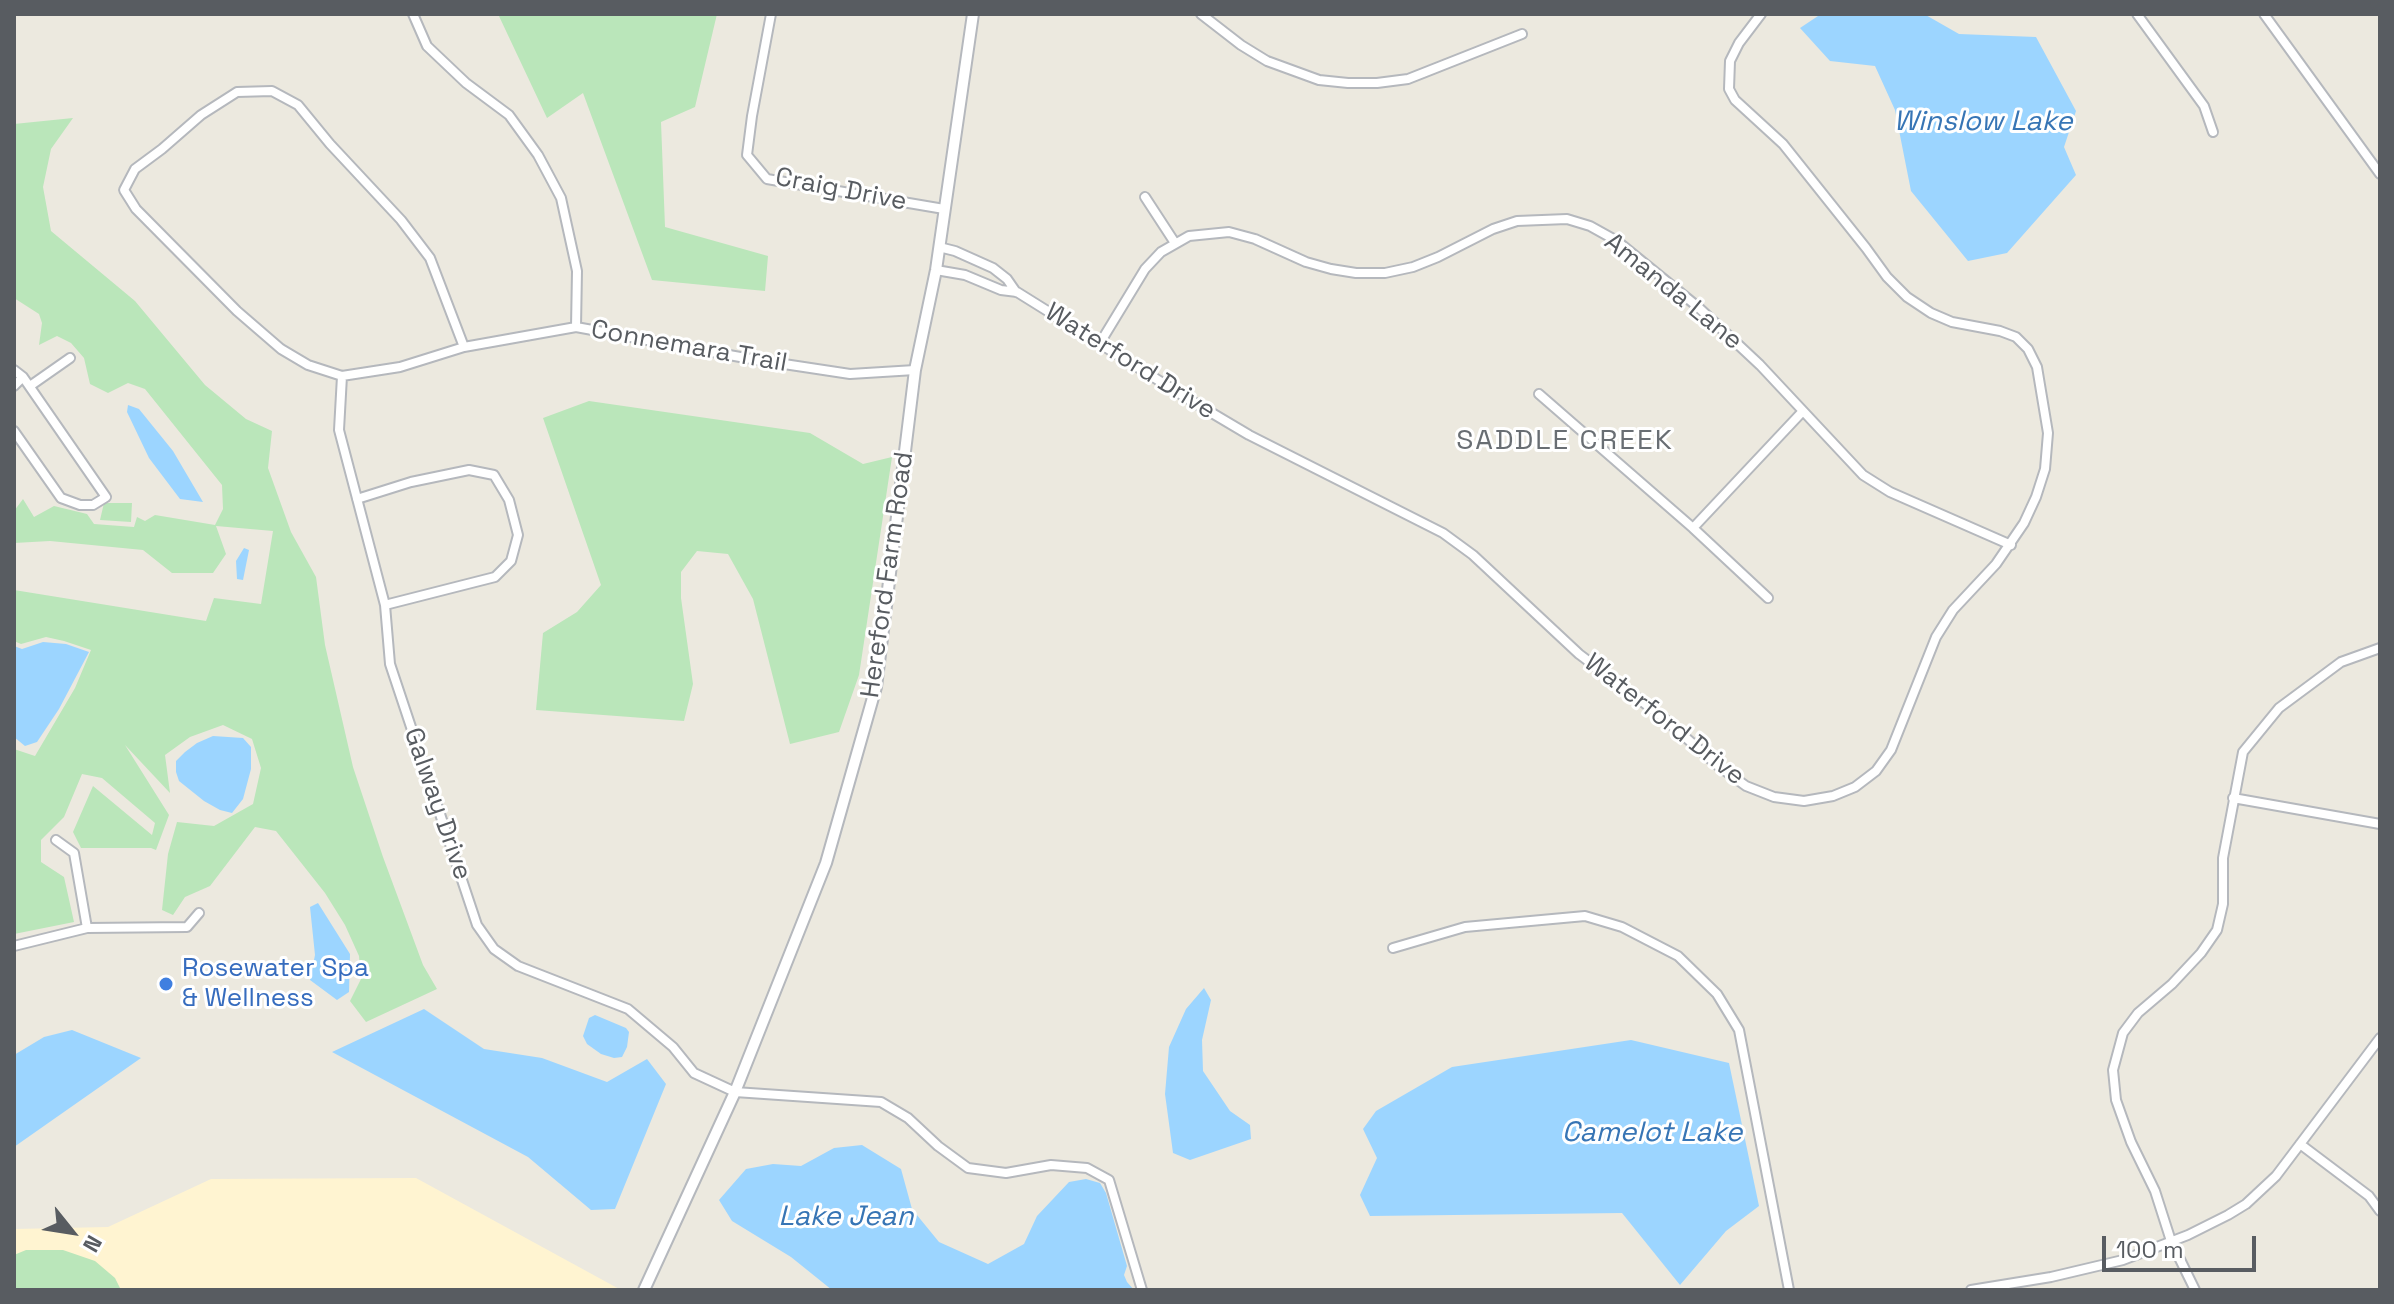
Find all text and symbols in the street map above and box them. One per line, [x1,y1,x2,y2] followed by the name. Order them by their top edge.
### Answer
[1893,105,2073,139] water label: Winslow Lake
[773,162,909,218] street label: Craig Drive
[1598,227,1748,357] street label: Amanda Lane
[1039,297,1221,427] street label: Waterford Drive
[588,314,790,380] street label: Connemara Trail
[1456,424,1674,458] district label: SADDLE CREEK
[855,450,921,700] street label: Hereford Farm Road
[1577,648,1751,792] street label: Waterford Drive
[396,724,478,884] street label: Galway Drive
[182,953,369,1014] place label: Rosewater Spa & Wellness
[157,975,175,993] marker: Rosewater Spa & Wellness
[1562,1116,1742,1150] water label: Camelot Lake
[32,1192,112,1272] north arrow
[778,1200,914,1234] water label: Lake Jean
[2106,1220,2260,1270] scale bar
[77,1231,109,1257] text: N
[2116,1234,2184,1265] text: 100 m

